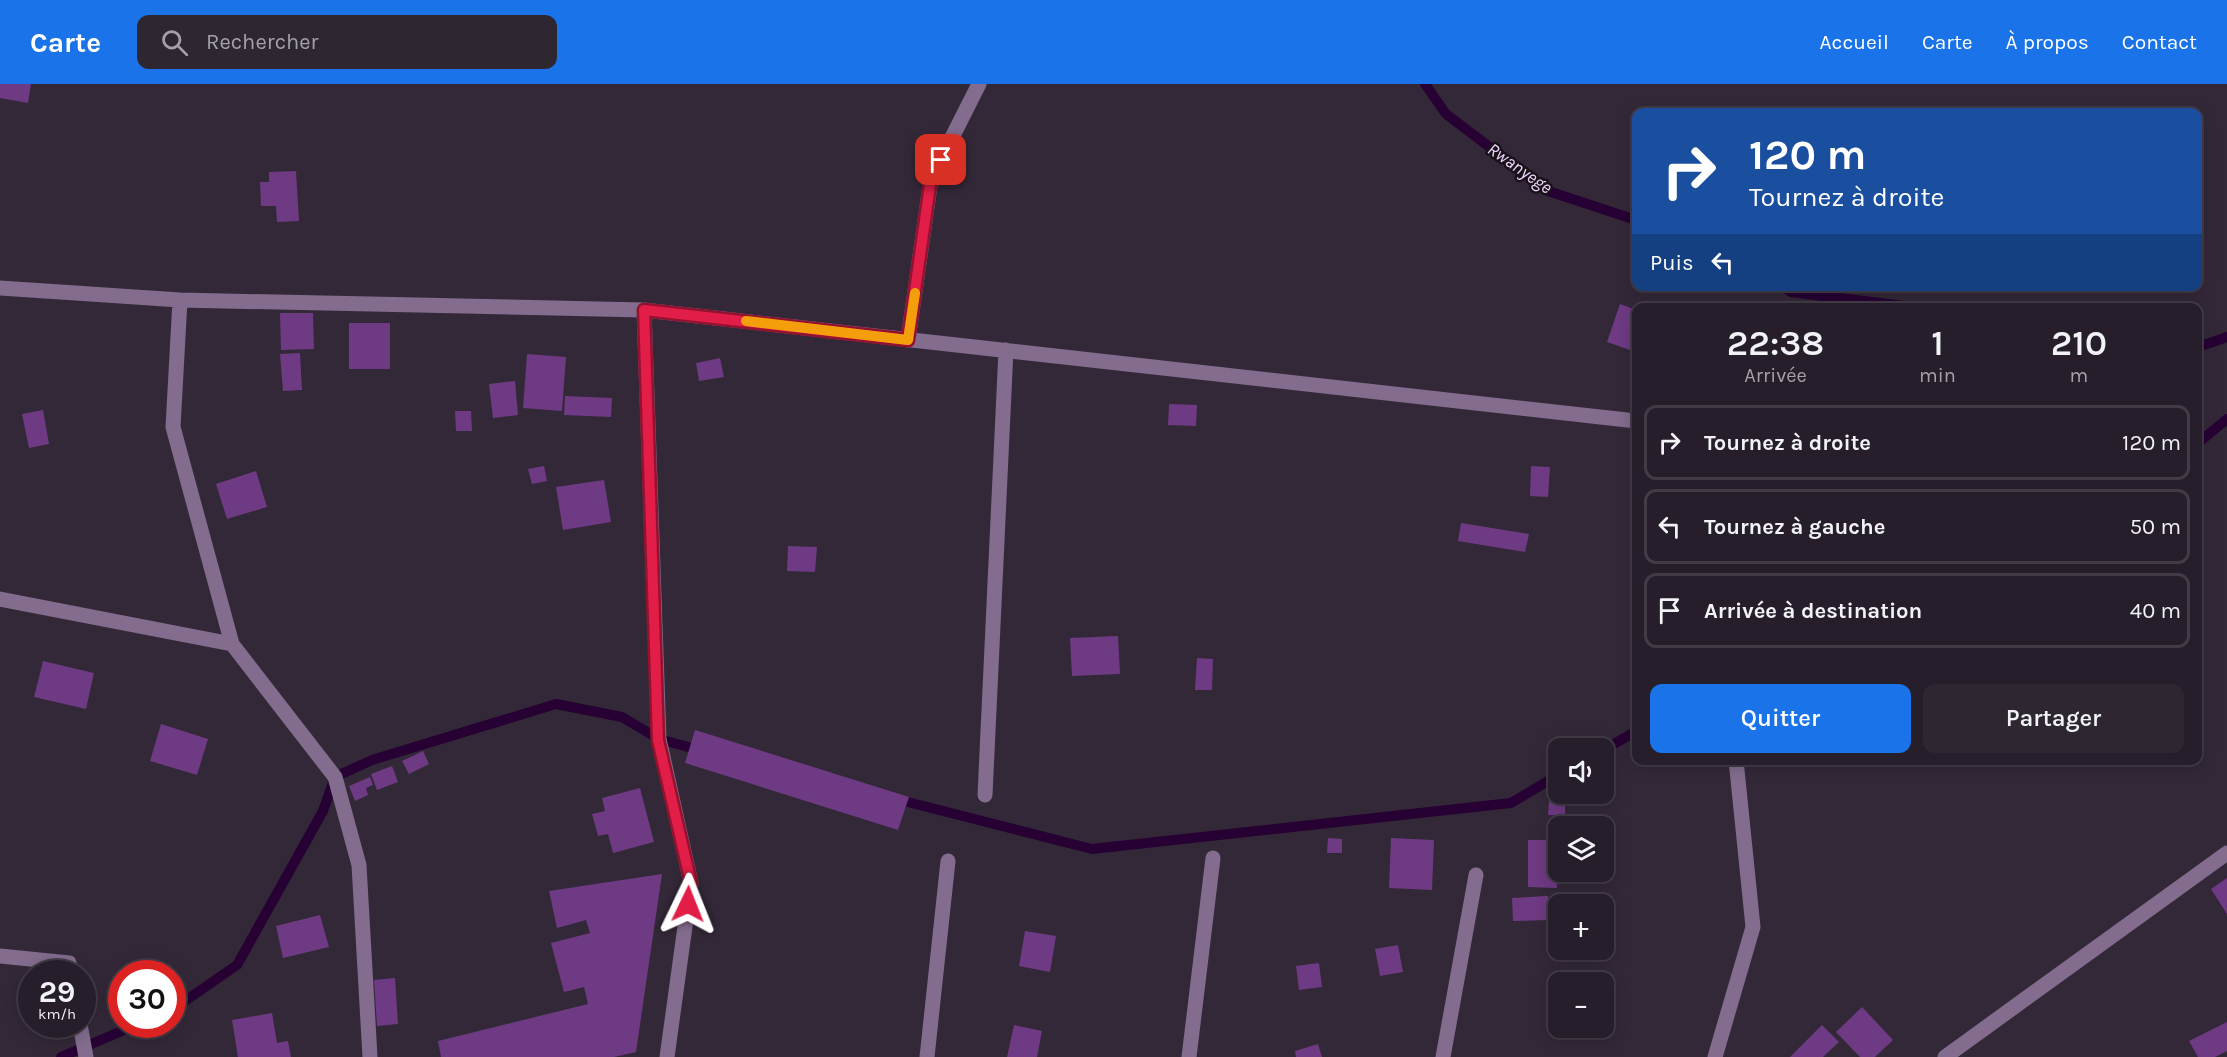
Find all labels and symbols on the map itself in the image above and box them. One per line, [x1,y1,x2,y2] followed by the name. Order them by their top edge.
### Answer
[915,134,966,185] pin
[1483,138,1557,198] water label: Rwanyege
[656,872,720,936] position arrow
[108,960,186,1038] speed limit sign: 30

